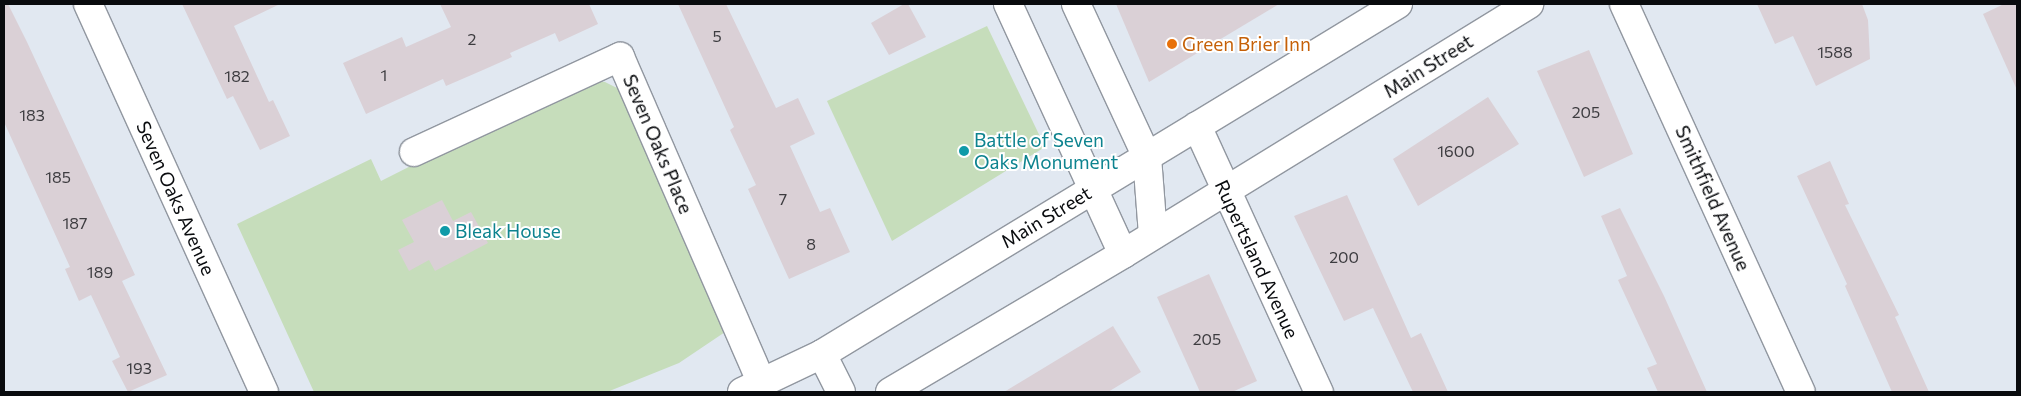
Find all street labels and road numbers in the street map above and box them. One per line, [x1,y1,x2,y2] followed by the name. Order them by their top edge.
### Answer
[1379,30,1477,102] street label: Main Street
[618,71,698,217] street label: Seven Oaks Place
[132,117,220,279] street label: Seven Oaks Avenue
[1671,122,1755,274] street label: Smithfield Avenue
[1210,176,1304,342] street label: Rupertsland Avenue
[997,181,1095,253] street label: Main Street

